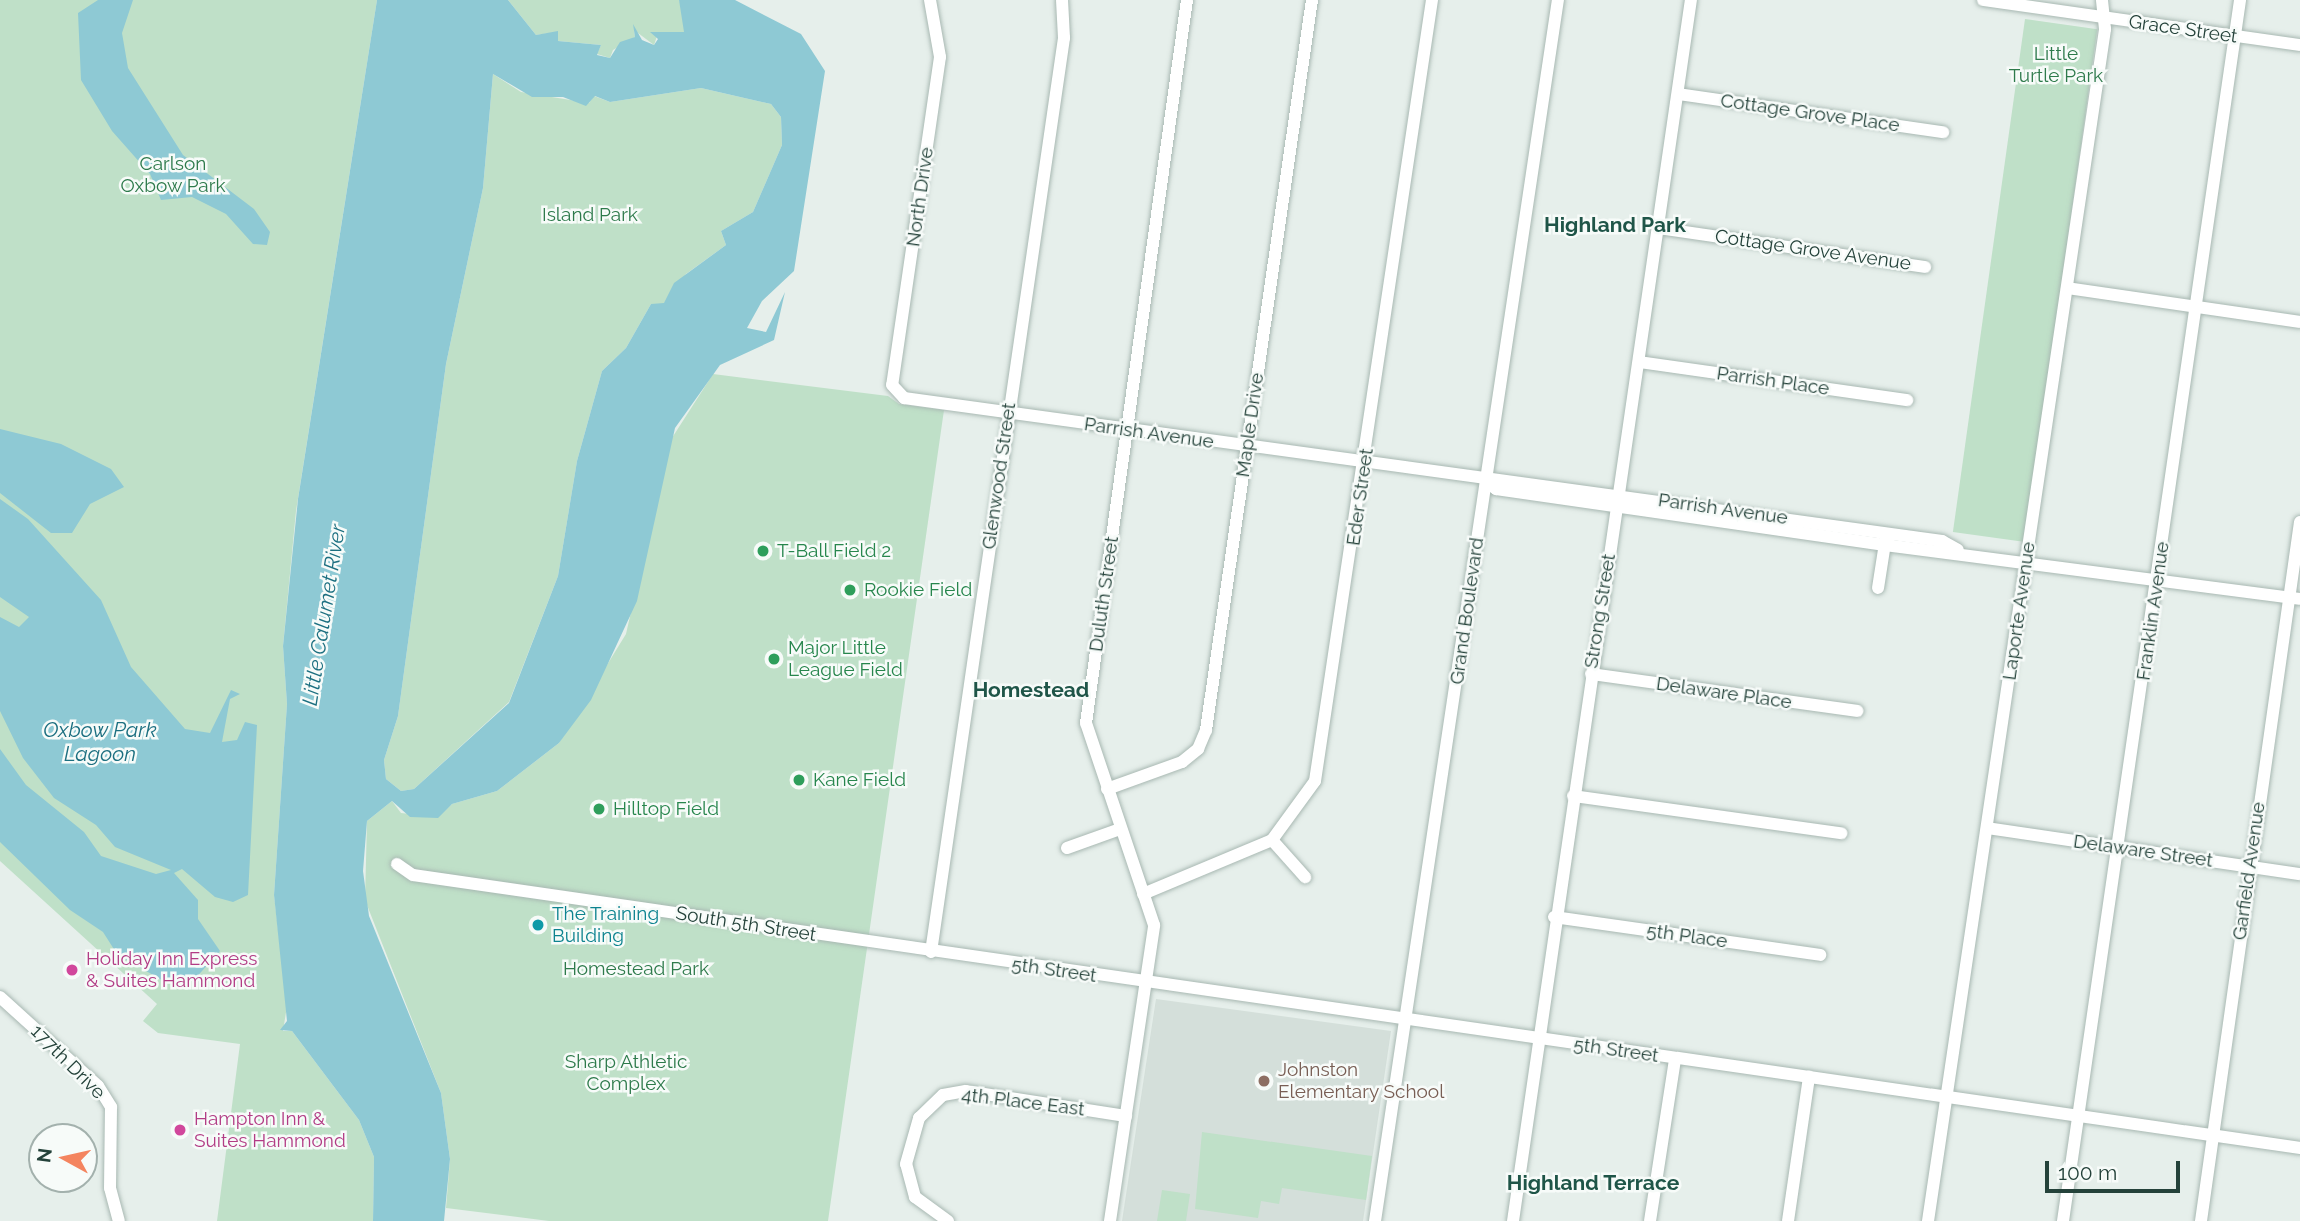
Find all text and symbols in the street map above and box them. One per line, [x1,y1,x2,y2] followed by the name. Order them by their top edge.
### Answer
[2127,10,2239,48] street label: Grace Street
[2009,43,2103,87] park label: Little Turtle Park
[1719,89,1901,137] street label: Cottage Grove Place
[902,146,938,248] street label: North Drive
[120,153,226,197] park label: Carlson Oxbow Park
[542,204,638,226] park label: Island Park
[1544,212,1686,238] district label: Highland Park
[1713,225,1913,275] street label: Cottage Grove Avenue
[1715,362,1831,400] street label: Parrish Place
[1231,371,1269,479] street label: Maple Drive
[977,401,1021,551] street label: Glenwood Street
[1082,413,1216,453] street label: Parrish Avenue
[1342,447,1378,547] street label: Eder Street
[1656,489,1790,529] street label: Parrish Avenue
[297,523,351,707] water label: Little Calumet River
[1085,535,1123,653] street label: Duluth Street
[1445,536,1489,686] street label: Grand Boulevard
[777,540,892,562] place label: T-Ball Field 2
[1998,540,2040,682] street label: Laporte Avenue
[2132,540,2174,682] street label: Franklin Avenue
[755,543,771,559] marker: T-Ball Field 2
[1580,552,1620,670] street label: Strong Street
[864,579,972,601] place label: Rookie Field
[842,582,858,598] marker: Rookie Field
[788,637,903,681] place label: Major Little League Field
[766,651,782,667] marker: Major Little League Field
[1655,672,1793,714] street label: Delaware Place
[973,677,1089,703] district label: Homestead
[43,717,157,767] water label: Oxbow Park Lagoon
[813,769,906,791] place label: Kane Field
[791,772,807,788] marker: Kane Field
[613,798,719,820] place label: Hilltop Field
[2228,800,2270,942] street label: Garfield Avenue
[591,801,607,817] marker: Hilltop Field
[2072,830,2214,872] street label: Delaware Street
[674,902,818,946] street label: South 5th Street
[552,903,660,947] place label: The Training Building
[530,917,546,933] marker: The Training Building
[1645,919,1729,953] street label: 5th Place
[86,948,258,992] place label: Holiday Inn Express & Suites Hammond
[1010,953,1098,987] street label: 5th Street
[563,958,709,980] park label: Homestead Park
[64,962,80,978] marker: Holiday Inn Express & Suites Hammond
[26,1020,110,1104] street label: 177th Drive
[1572,1033,1660,1067] street label: 5th Street
[564,1051,688,1095] park label: Sharp Athletic Complex
[1278,1059,1445,1103] place label: Johnston Elementary School
[1256,1073,1272,1089] marker: Johnston Elementary School
[960,1083,1086,1121] street label: 4th Place East
[194,1108,346,1152] place label: Hampton Inn & Suites Hammond
[172,1122,188,1138] marker: Hampton Inn & Suites Hammond
[28,1123,98,1193] north arrow
[32,1147,56,1164] text: N
[2048,1148,2183,1192] scale bar
[2058,1160,2117,1185] text: 100 m
[1506,1170,1680,1196] district label: Highland Terrace

